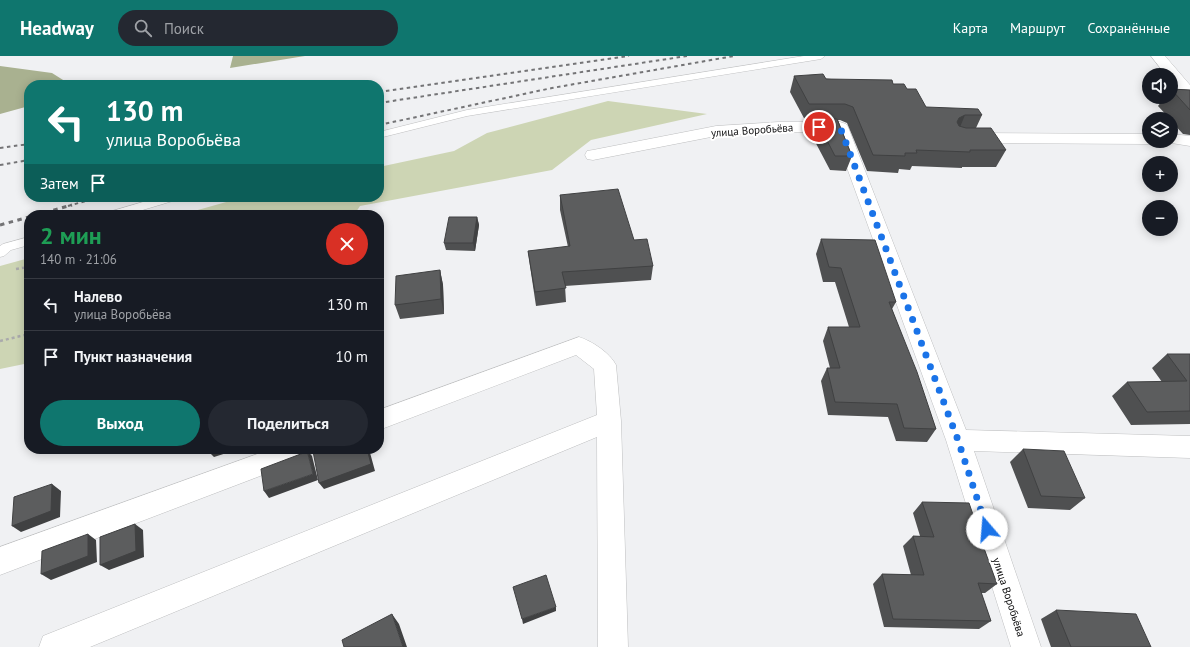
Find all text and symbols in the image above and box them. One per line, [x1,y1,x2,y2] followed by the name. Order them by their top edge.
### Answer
[118,10,398,46] search box
[20,16,94,40] text: Headway
[132,17,154,39] icon: search
[164,19,204,38] text: Поиск
[953,19,988,37] text: Карта
[1010,19,1065,37] text: Маршрут
[1087,19,1170,37] text: Сохранённые
[1142,68,1178,236] map controls
[1142,68,1178,104] button: sound
[106,92,183,129] text: 130 m
[40,96,92,148] icon: left
[802,110,836,144] pin
[1142,112,1178,148] button: layers
[808,116,830,138] icon: arrive
[710,120,794,140] street label: улица Воробьёва
[106,128,241,151] text: улица Воробьёва
[1142,156,1178,192] button: +
[87,172,109,194] icon: arrive
[40,174,79,193] text: Затем
[1142,200,1178,236] button: −
[40,220,102,251] text: 2 мин
[326,223,368,265] button: close
[40,251,117,268] text: 140 m · 21:06
[74,287,122,306] text: Налево
[40,294,62,316] icon: left
[327,295,368,314] text: 130 m
[74,306,172,323] text: улица Воробьёва
[40,346,62,368] icon: arrive
[74,347,192,366] text: Пункт назначения
[335,347,368,366] text: 10 m
[40,400,200,446] button: Выход
[208,400,368,446] button: Поделиться
[966,508,1008,550] position arrow
[990,556,1028,638] street label: улица Воробьёва

